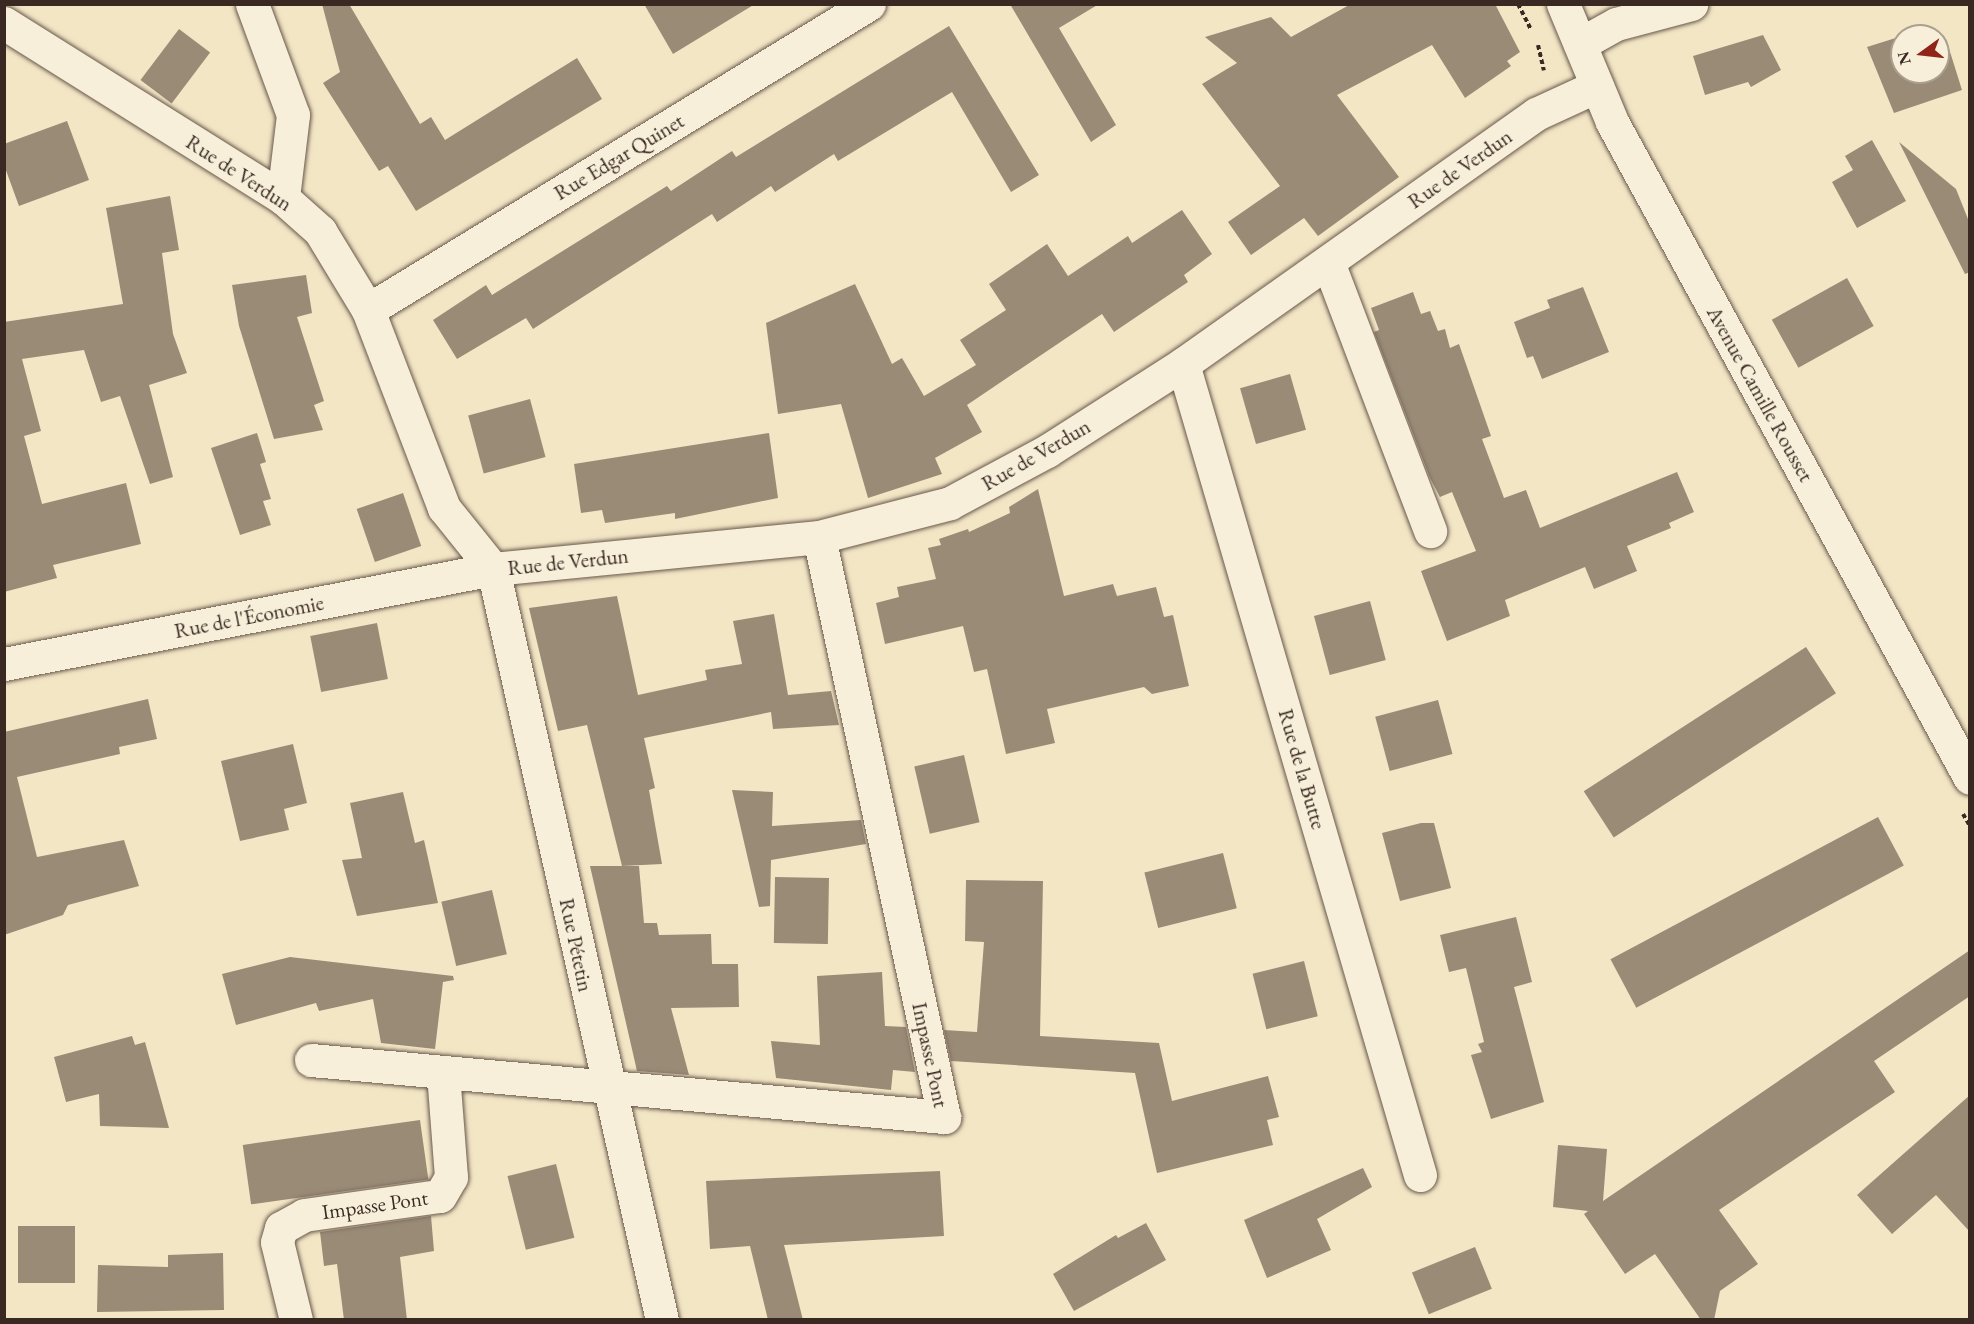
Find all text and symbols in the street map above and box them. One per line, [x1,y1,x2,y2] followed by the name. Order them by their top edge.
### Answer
[1890,24,1950,84] north arrow
[1892,49,1916,67] text: N
[549,108,689,206] street label: Rue Edgar Quinet
[1403,124,1517,214] street label: Rue de Verdun
[181,129,297,217] street label: Rue de Verdun
[1701,302,1819,486] street label: Avenue Camille Rousset
[977,414,1095,496] street label: Rue de Verdun
[506,543,630,581] street label: Rue de Verdun
[172,590,326,644] street label: Rue de l'Économie
[1273,706,1331,832] street label: Rue de la Butte
[554,896,598,994] street label: Rue Pétetin
[907,1000,953,1110] street label: Impasse Pont
[320,1185,430,1225] street label: Impasse Pont

